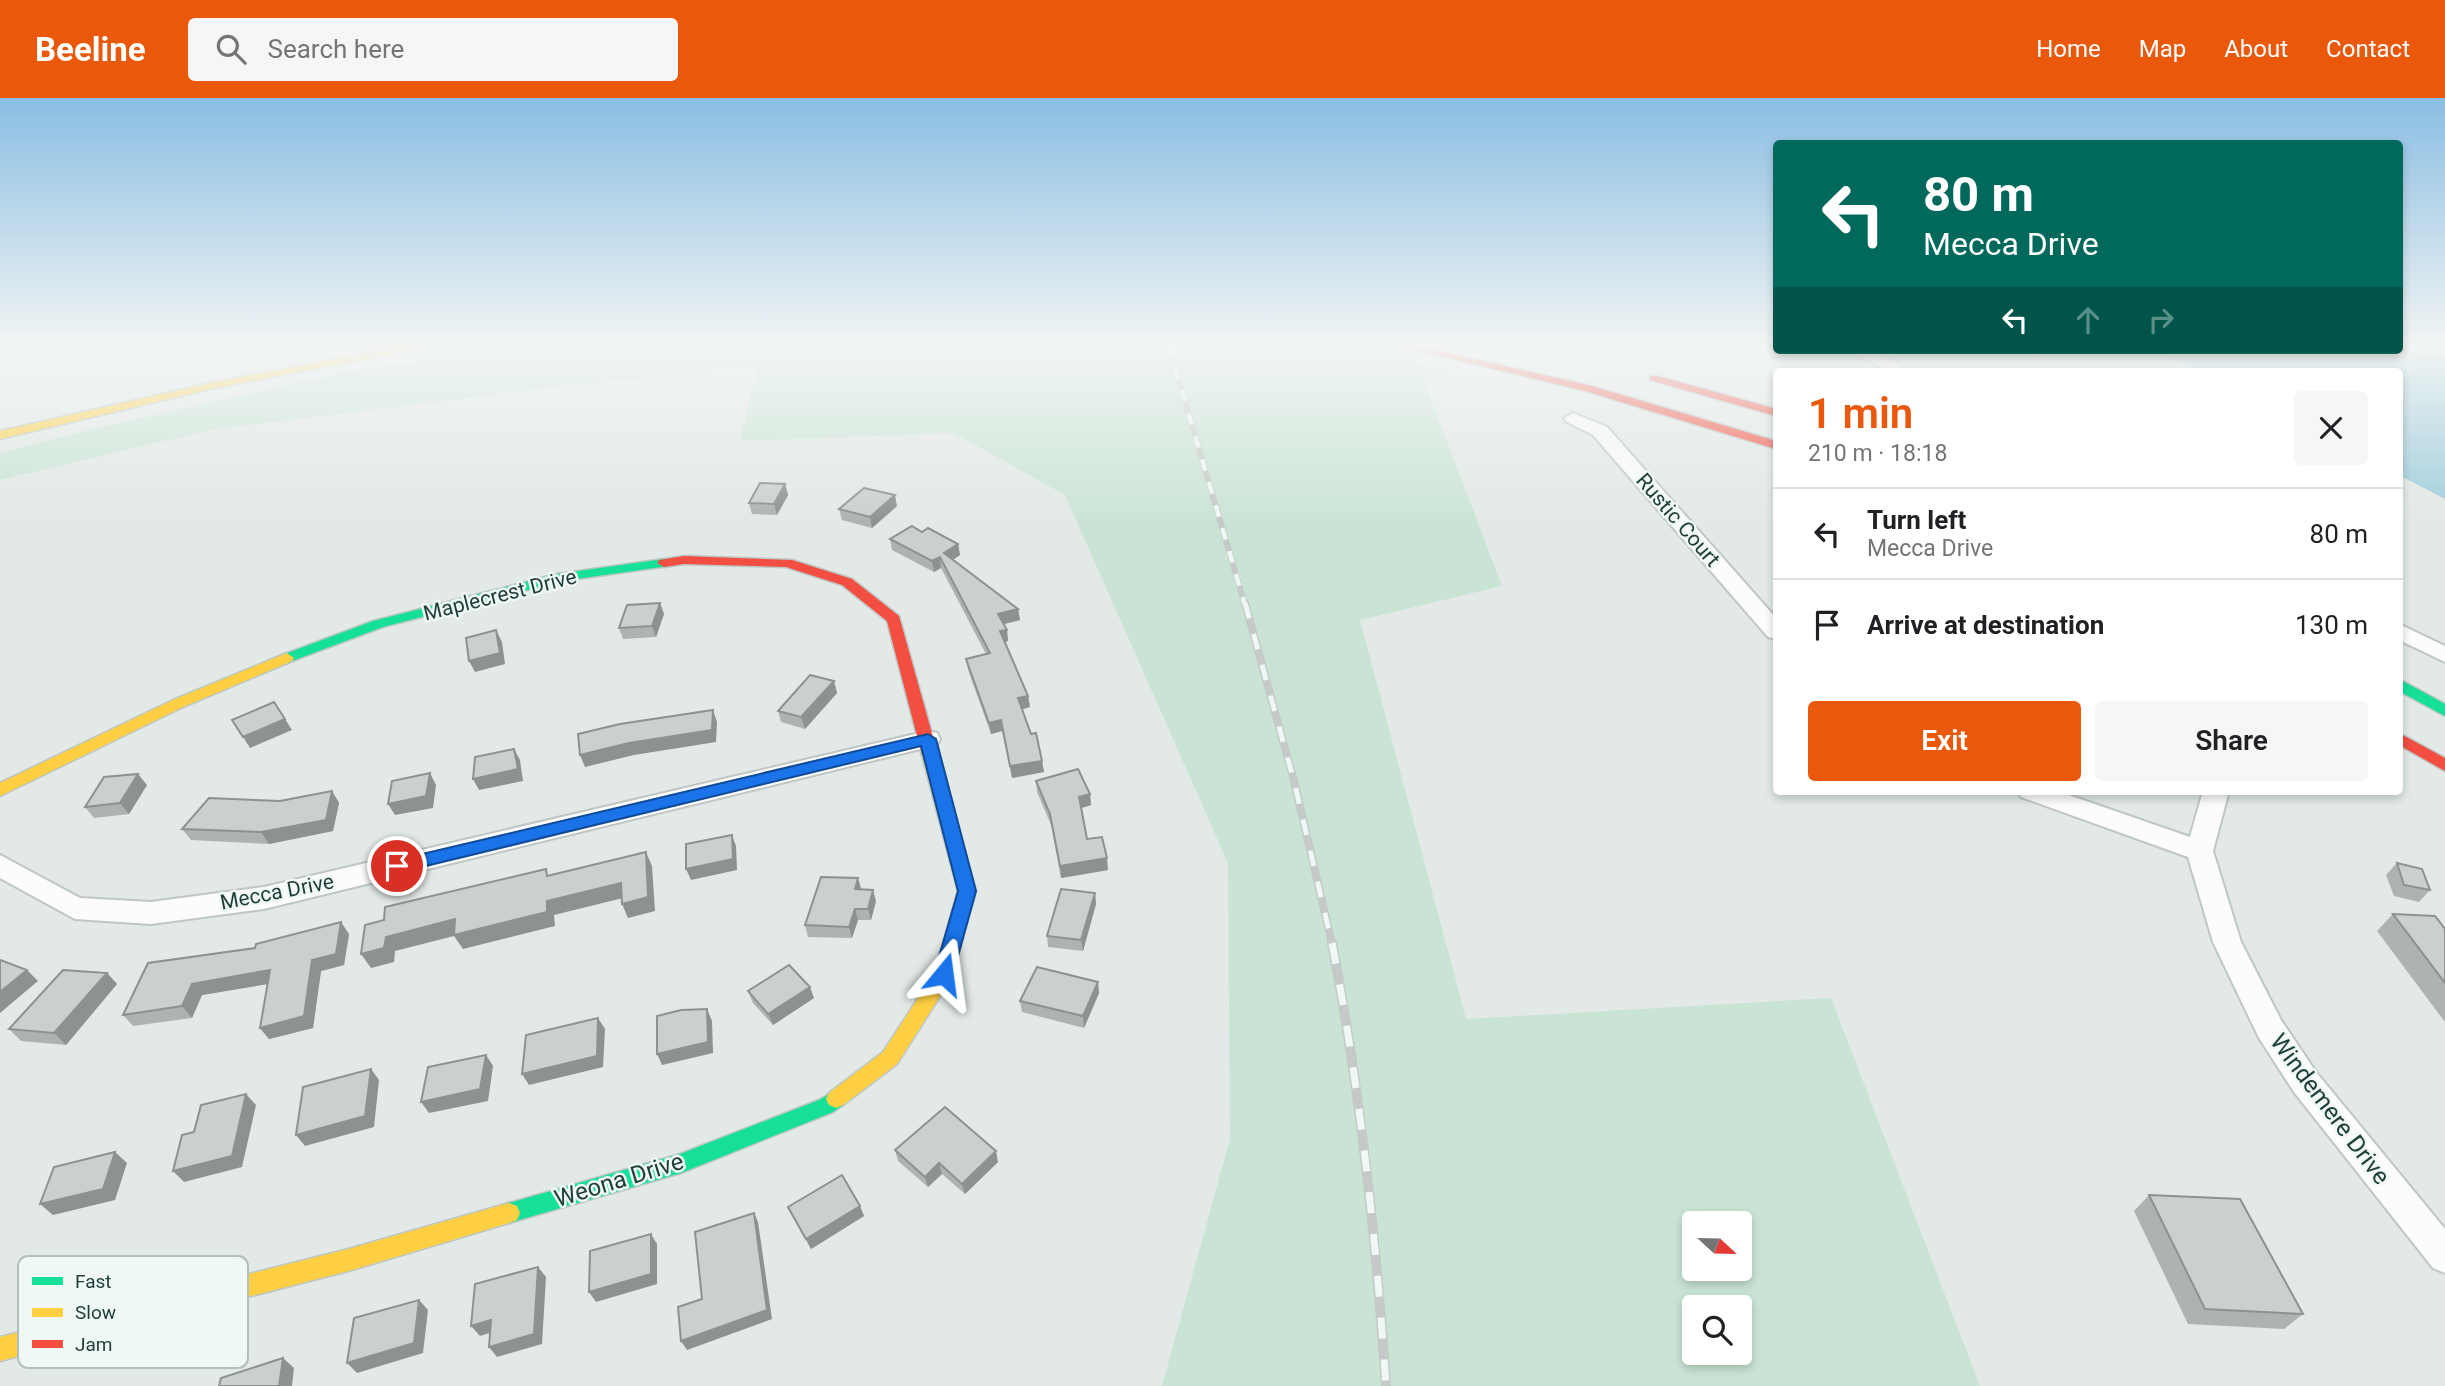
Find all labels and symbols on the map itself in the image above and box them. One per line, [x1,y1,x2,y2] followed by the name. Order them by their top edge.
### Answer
[1631,469,1725,571] street label: Rustic Court
[421,564,579,626] street label: Maplecrest Drive
[367,836,427,896] pin
[218,869,336,915] street label: Mecca Drive
[907,937,981,1011] position arrow
[2264,1028,2396,1190] street label: Windemere Drive
[551,1147,687,1213] street label: Weona Drive
[1682,1211,1752,1281] north arrow
[18,1256,248,1368] legend
[75,1270,112,1293] text: Fast
[75,1301,116,1324] text: Slow
[75,1333,112,1356] text: Jam

